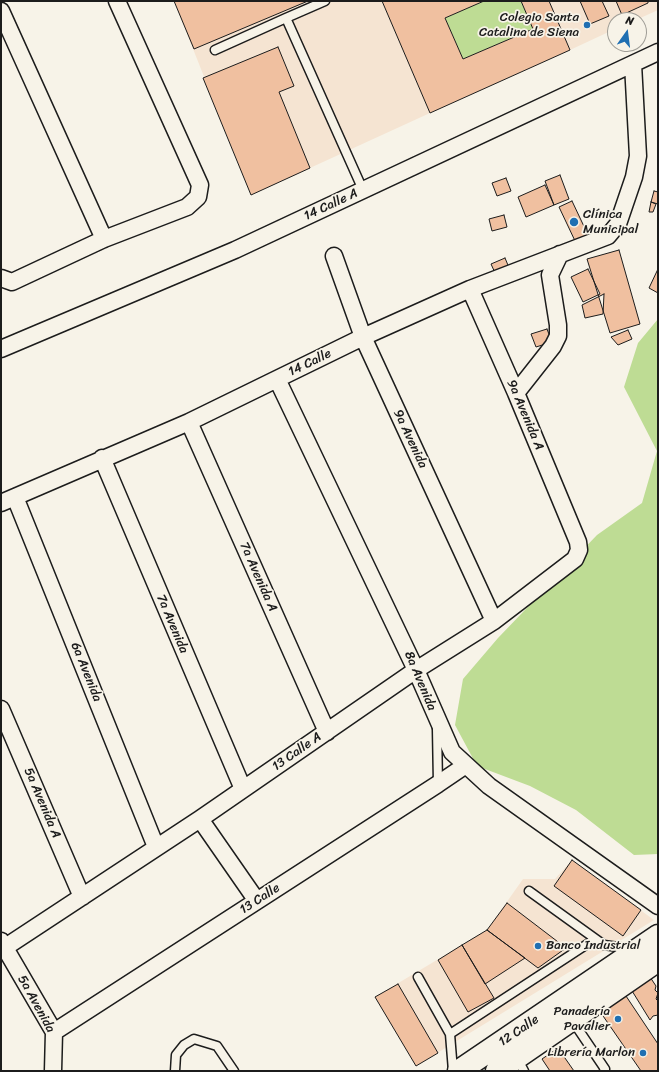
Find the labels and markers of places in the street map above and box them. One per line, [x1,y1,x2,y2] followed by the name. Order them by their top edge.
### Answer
[479,10,579,41] place label: Colegio Santa Catalina de Siena
[582,20,592,30] marker: Colegio Santa Catalina de Siena
[583,207,638,238] place label: Clínica Municipal
[568,216,580,228] marker: Clínica Municipal
[546,938,640,954] place label: Banco Industrial
[533,941,543,951] marker: Banco Industrial
[553,1004,610,1035] place label: Panadería Pavalier
[613,1014,623,1024] marker: Panadería Pavalier
[548,1045,635,1061] place label: Librería Marlon
[638,1048,648,1058] marker: Librería Marlon

